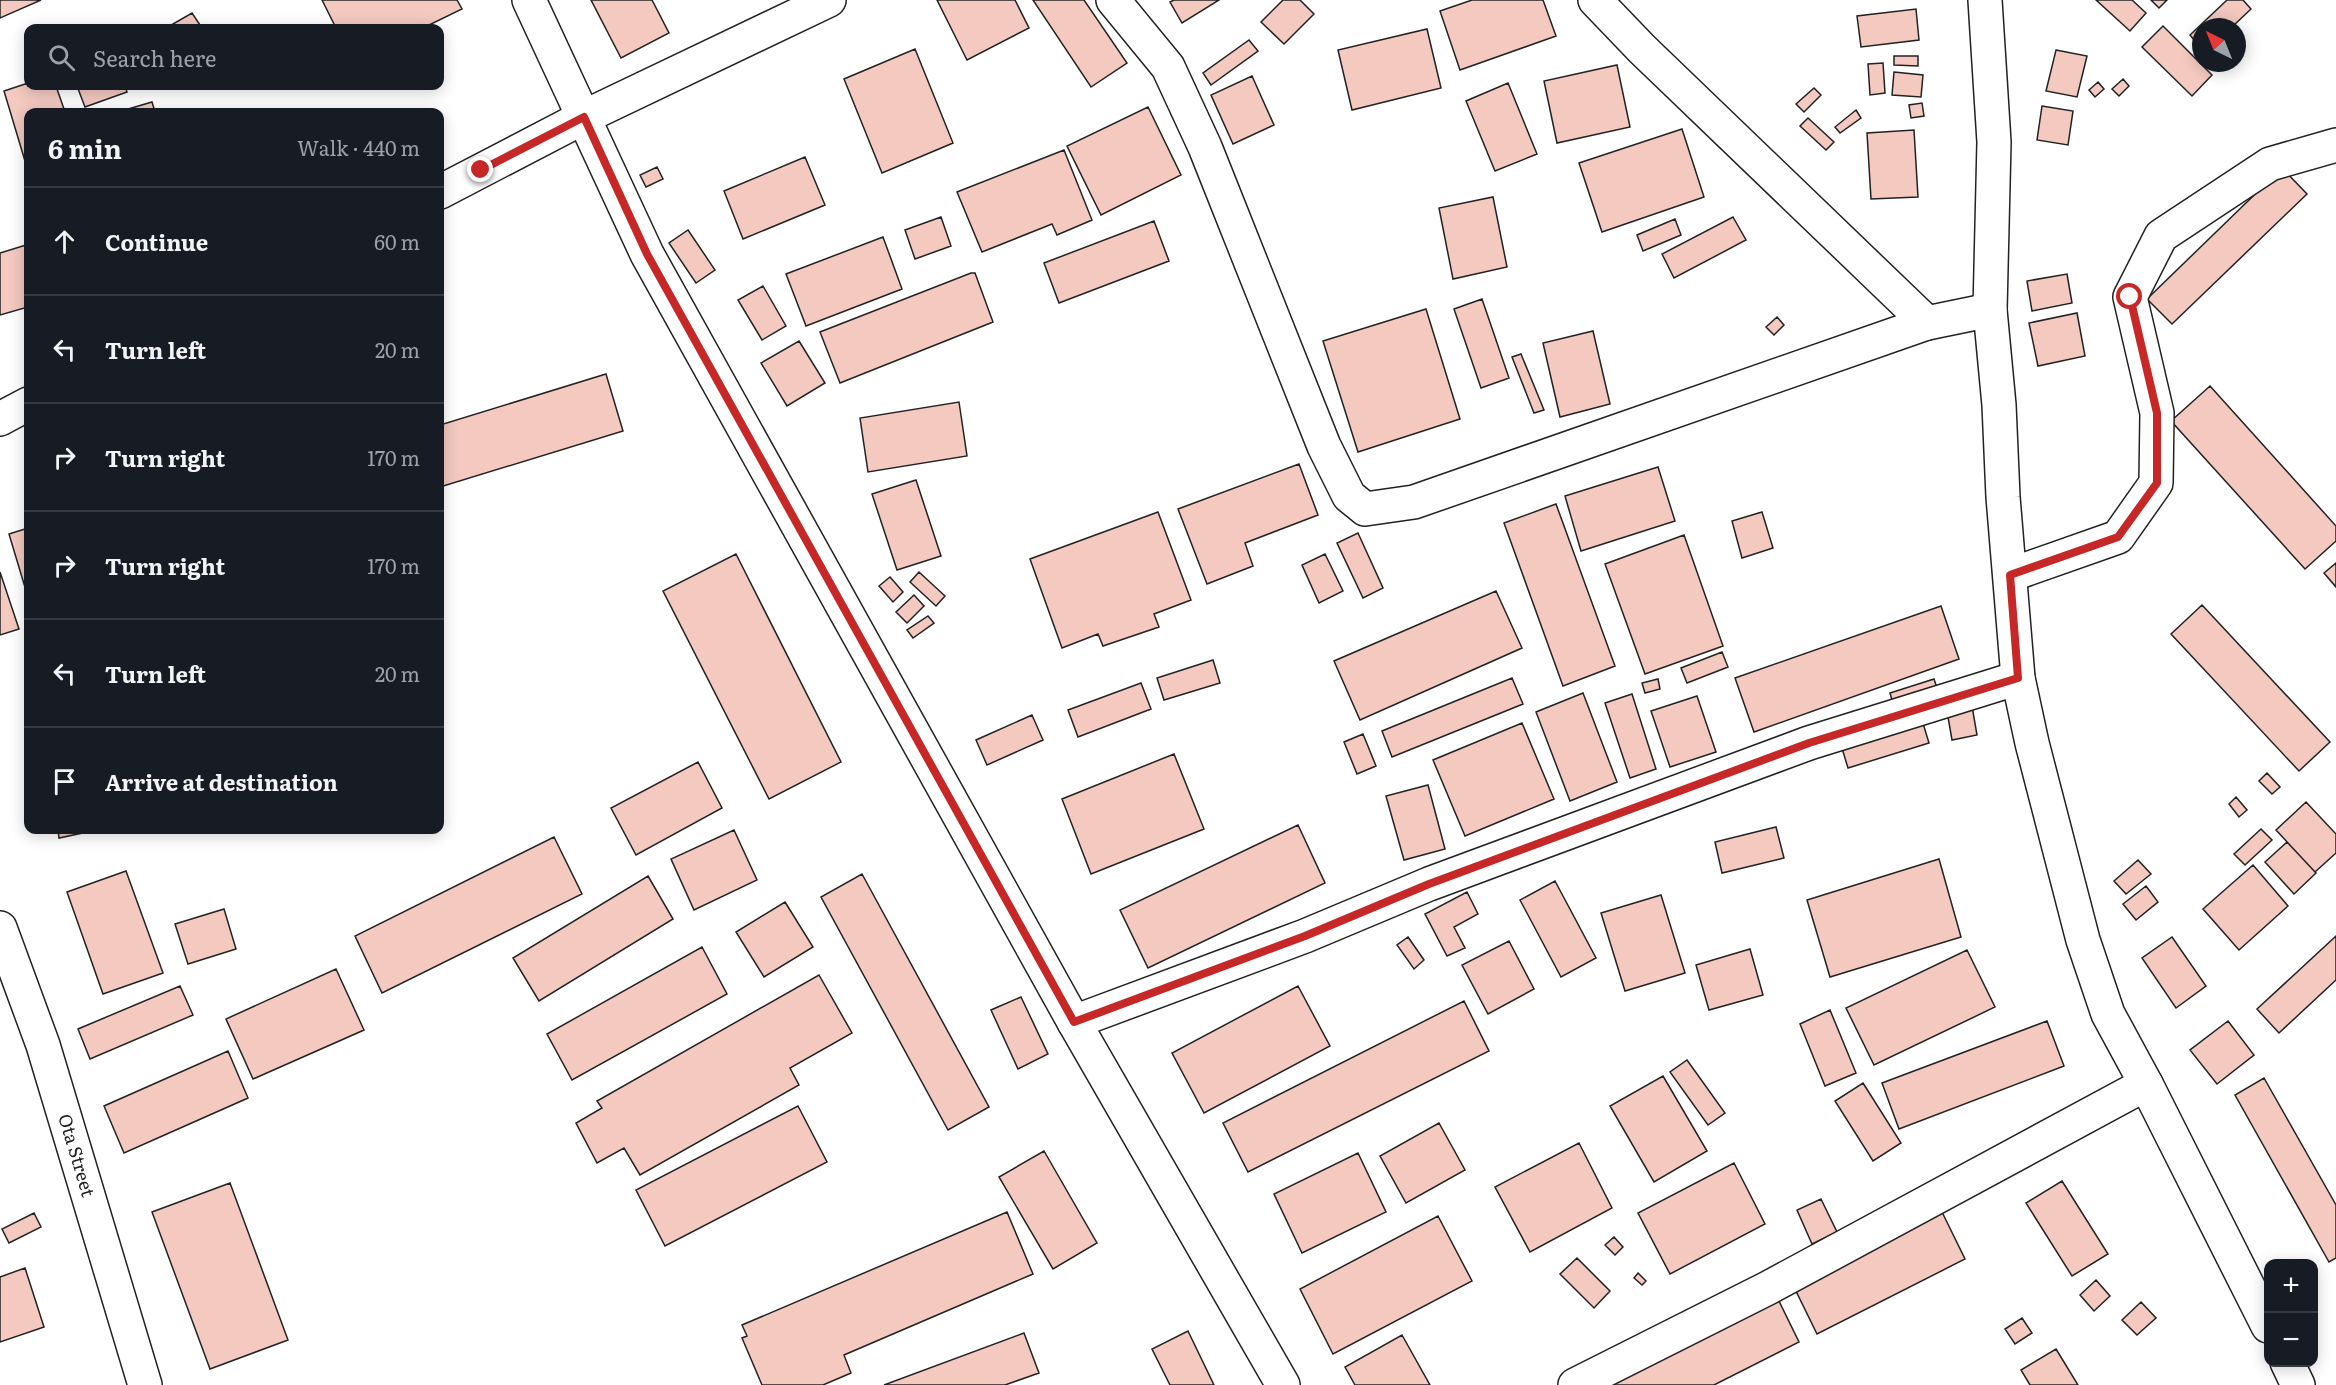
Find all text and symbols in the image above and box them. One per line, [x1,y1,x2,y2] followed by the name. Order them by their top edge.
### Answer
[2192,18,2246,72] north arrow
[24,24,444,90] search box
[45,41,78,74] icon: search
[93,41,216,74] text: Search here
[48,128,122,167] text: 6 min
[297,132,420,162] text: Walk · 440 m
[467,156,493,182] route end
[48,225,81,258] icon: ahead
[105,225,208,258] text: Continue
[374,226,420,256] text: 60 m
[2116,283,2142,309] route start
[48,333,81,366] icon: left
[105,333,206,366] text: Turn left
[375,334,420,364] text: 20 m
[48,441,81,474] icon: right
[105,441,225,474] text: Turn right
[367,442,420,472] text: 170 m
[48,549,81,582] icon: right
[105,549,225,582] text: Turn right
[367,550,420,580] text: 170 m
[48,657,81,690] icon: left
[105,657,206,690] text: Turn left
[375,658,420,688] text: 20 m
[48,765,81,798] icon: arrive
[105,765,338,798] text: Arrive at destination
[52,1110,103,1201] street label: Ota Street
[2264,1259,2318,1367] map controls
[2264,1259,2318,1313] button: +
[2264,1313,2318,1367] button: −

